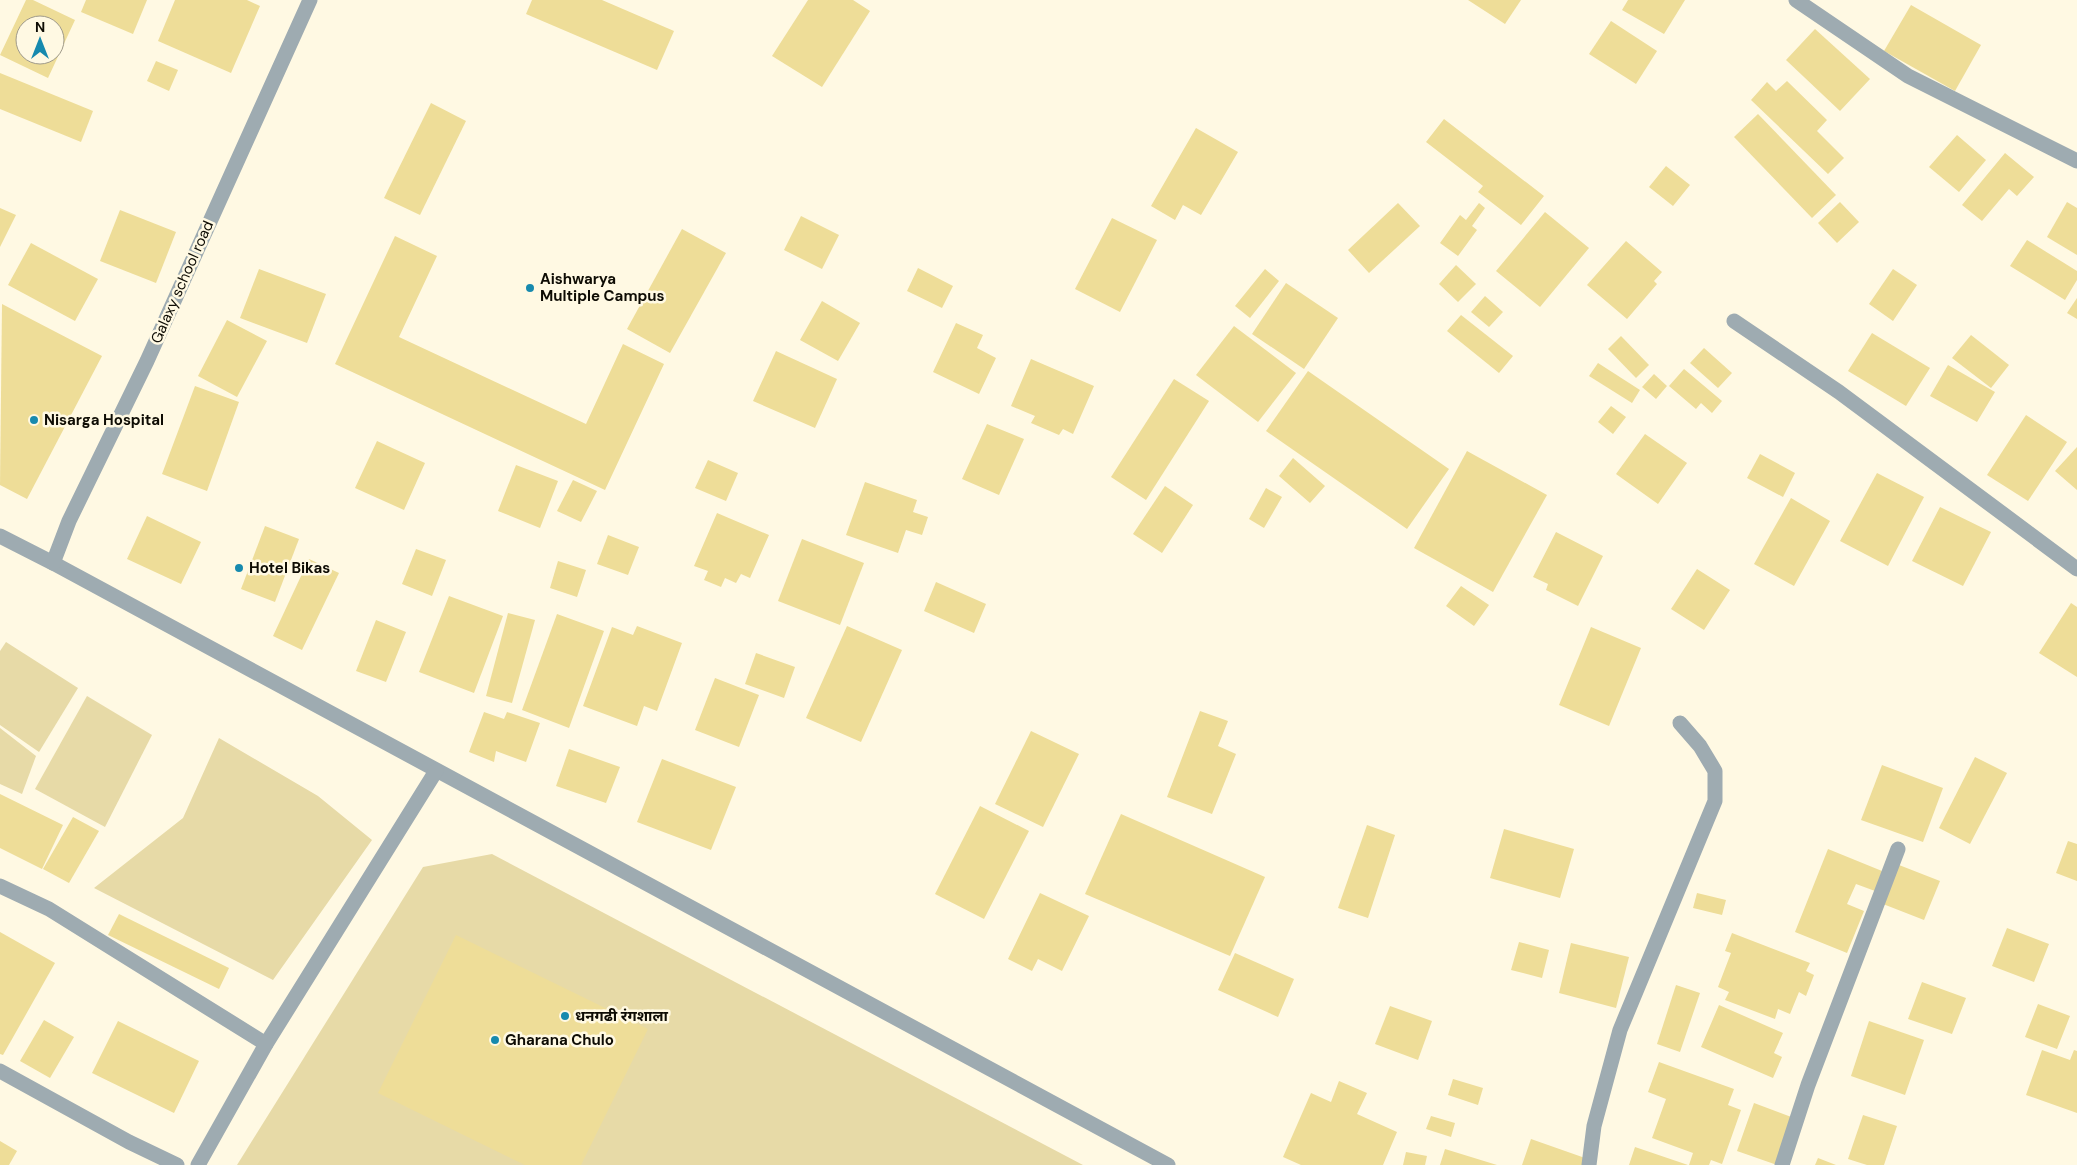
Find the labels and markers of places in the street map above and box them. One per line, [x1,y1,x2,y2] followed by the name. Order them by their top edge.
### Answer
[540,269,665,306] place label: Aishwarya Multiple Campus
[524,282,536,294] marker: Aishwarya Multiple Campus
[44,410,164,430] place label: Nisarga Hospital
[28,414,40,426] marker: Nisarga Hospital
[249,558,330,578] place label: Hotel Bikas
[233,562,245,574] marker: Hotel Bikas
[575,1006,669,1026] place label: धनगढी रंगशाला
[559,1010,571,1022] marker: धनगढी रंगशाला
[505,1030,614,1050] place label: Gharana Chulo
[489,1034,501,1046] marker: Gharana Chulo

